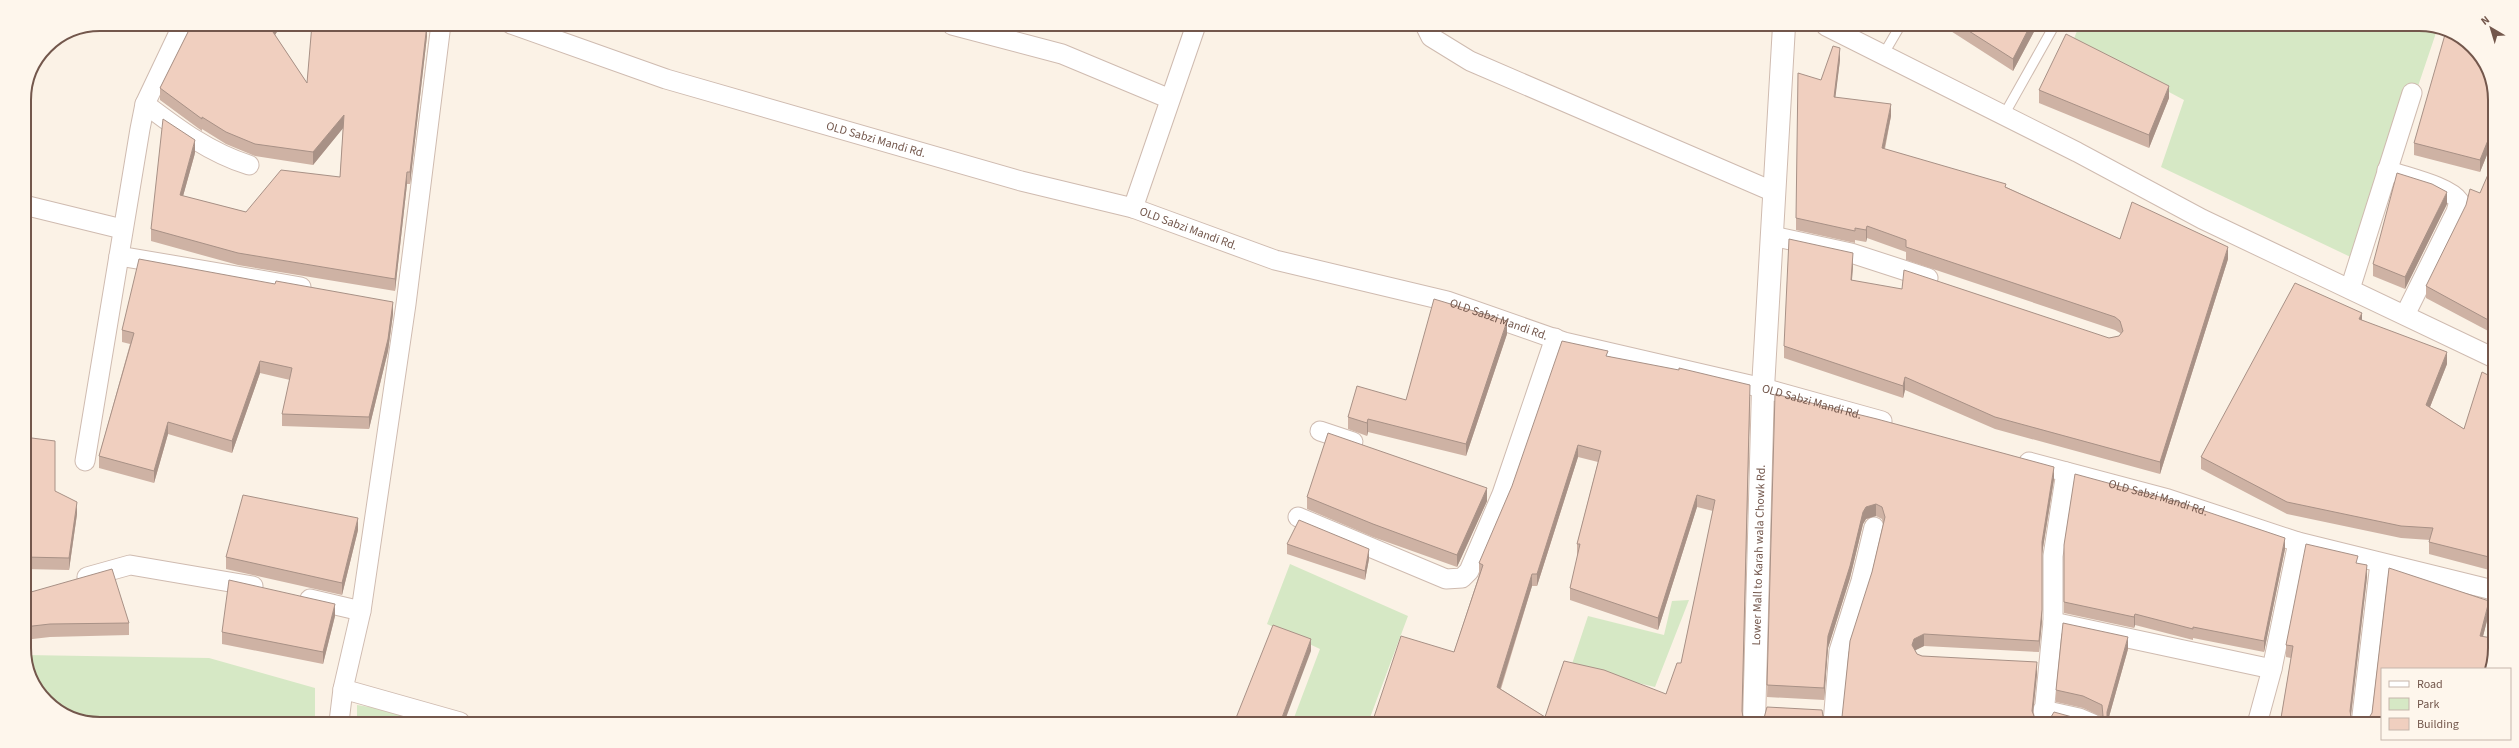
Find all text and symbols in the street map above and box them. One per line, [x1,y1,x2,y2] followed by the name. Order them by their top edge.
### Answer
[2471,8,2511,48] north arrow
[2478,12,2493,29] text: N
[824,117,928,162] street label: OLD Sabzi Mandi Rd.
[1137,203,1239,254] street label: OLD Sabzi Mandi Rd.
[1447,295,1550,345] street label: OLD Sabzi Mandi Rd.
[1760,380,1864,424] street label: OLD Sabzi Mandi Rd.
[1748,465,1770,646] street label: Lower Mall to Karah wala Chowk Rd.
[2106,475,2210,521] street label: OLD Sabzi Mandi Rd.
[2381,668,2511,740] legend
[2417,676,2443,693] text: Road
[2417,696,2439,713] text: Park
[2417,716,2459,733] text: Building

